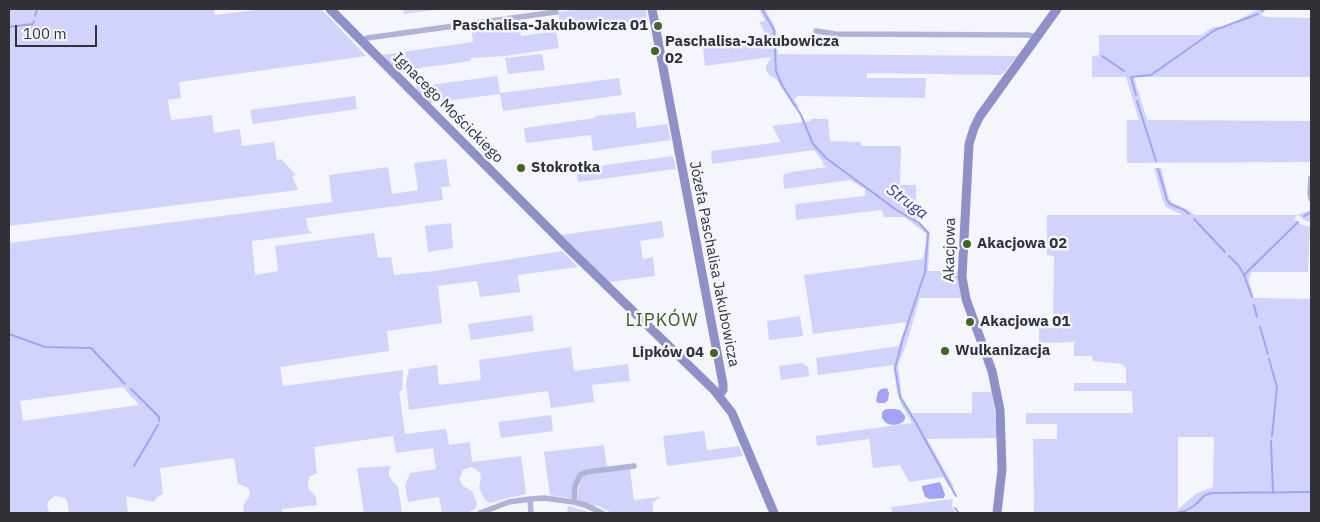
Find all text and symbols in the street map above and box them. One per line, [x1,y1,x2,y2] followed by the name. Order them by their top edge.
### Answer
[18,15,100,47] scale bar
[452,17,648,35] place label: Paschalisa-Jakubowicza 01
[652,20,664,32] marker: Paschalisa-Jakubowicza 01
[23,24,67,43] text: 100 m
[665,33,839,68] place label: Paschalisa-Jakubowicza 02
[649,45,661,57] marker: Paschalisa-Jakubowicza 02
[389,49,507,167] street label: Ignacego Mościckiego
[531,159,600,177] place label: Stokrotka
[685,160,743,368] street label: Józefa Paschalisa Jakubowicza
[515,162,527,174] marker: Stokrotka
[883,180,931,224] water label: Struga
[940,218,960,282] street label: Akacjowa
[977,235,1067,253] place label: Akacjowa 02
[961,238,973,250] marker: Akacjowa 02
[625,310,699,332] district label: LIPKÓW
[980,313,1070,331] place label: Akacjowa 01
[964,316,976,328] marker: Akacjowa 01
[955,342,1050,360] place label: Wulkanizacja
[632,344,704,362] place label: Lipków 04
[939,345,951,357] marker: Wulkanizacja
[708,347,720,359] marker: Lipków 04

